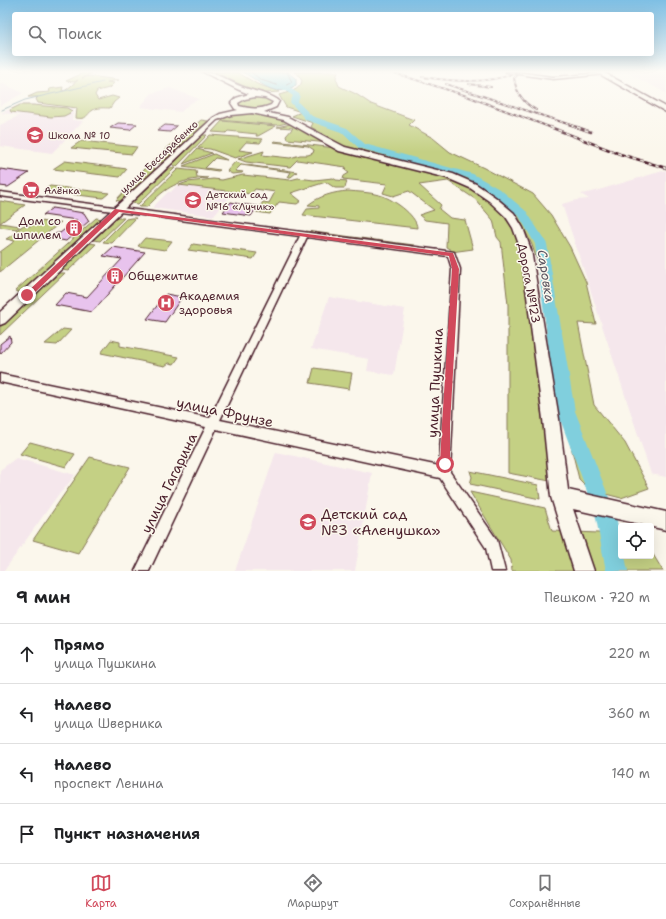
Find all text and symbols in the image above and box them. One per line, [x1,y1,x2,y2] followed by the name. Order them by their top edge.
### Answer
[12,12,654,56] search box
[26,23,48,45] icon: search
[58,24,102,44] text: Поиск
[117,117,201,197] street label: улица Бессарабенко
[25,125,45,145] school or university icon: Школа № 10
[48,129,110,142] place label: Школа № 10
[21,180,41,200] supermarket icon: Алёнка
[44,184,80,197] place label: Алёнка
[206,188,274,213] place label: Детский сад №16 «Лучик»
[183,190,203,210] school or university icon: Детский сад №16 «Лучик»
[13,213,61,243] place label: Дом со шпилем
[64,218,84,238] building icon: Дом со шпилем
[514,242,544,324] street label: Дорога №123
[533,248,559,304] water label: Саровка
[105,266,125,286] building icon: Общежитие
[128,268,198,284] place label: Общежитие
[18,286,36,304] route end
[179,288,240,318] place label: Академия здоровья
[156,293,176,313] hospital icon: Академия здоровья
[423,327,447,438] street label: улица Пушкина
[175,393,275,431] street label: улица Фрунзе
[137,430,201,536] street label: улица Гагарина
[436,455,454,473] route start
[321,505,440,539] place label: Детский сад №3 «Аленушка»
[298,512,318,532] school or university icon: Детский сад №3 «Аленушка»
[618,523,654,559] map controls
[618,523,654,559] button: locate
[16,586,71,608] text: 9 мин
[544,589,650,606] text: Пешком · 720 m
[54,635,104,655] text: Прямо
[16,643,38,665] icon: ahead
[608,645,650,662] text: 220 m
[54,655,156,672] text: улица Пушкина
[54,695,112,715] text: Налево
[16,703,38,725] icon: left
[608,705,650,722] text: 360 m
[54,715,162,732] text: улица Шверника
[54,755,112,775] text: Налево
[16,763,38,785] icon: left
[611,765,650,782] text: 140 m
[54,775,163,792] text: проспект Ленина
[16,823,38,845] icon: arrive
[54,824,200,844] text: Пункт назначения
[85,872,117,911] tab: Карта
[287,872,338,911] tab: Маршрут
[509,872,581,911] tab: Сохранённые

